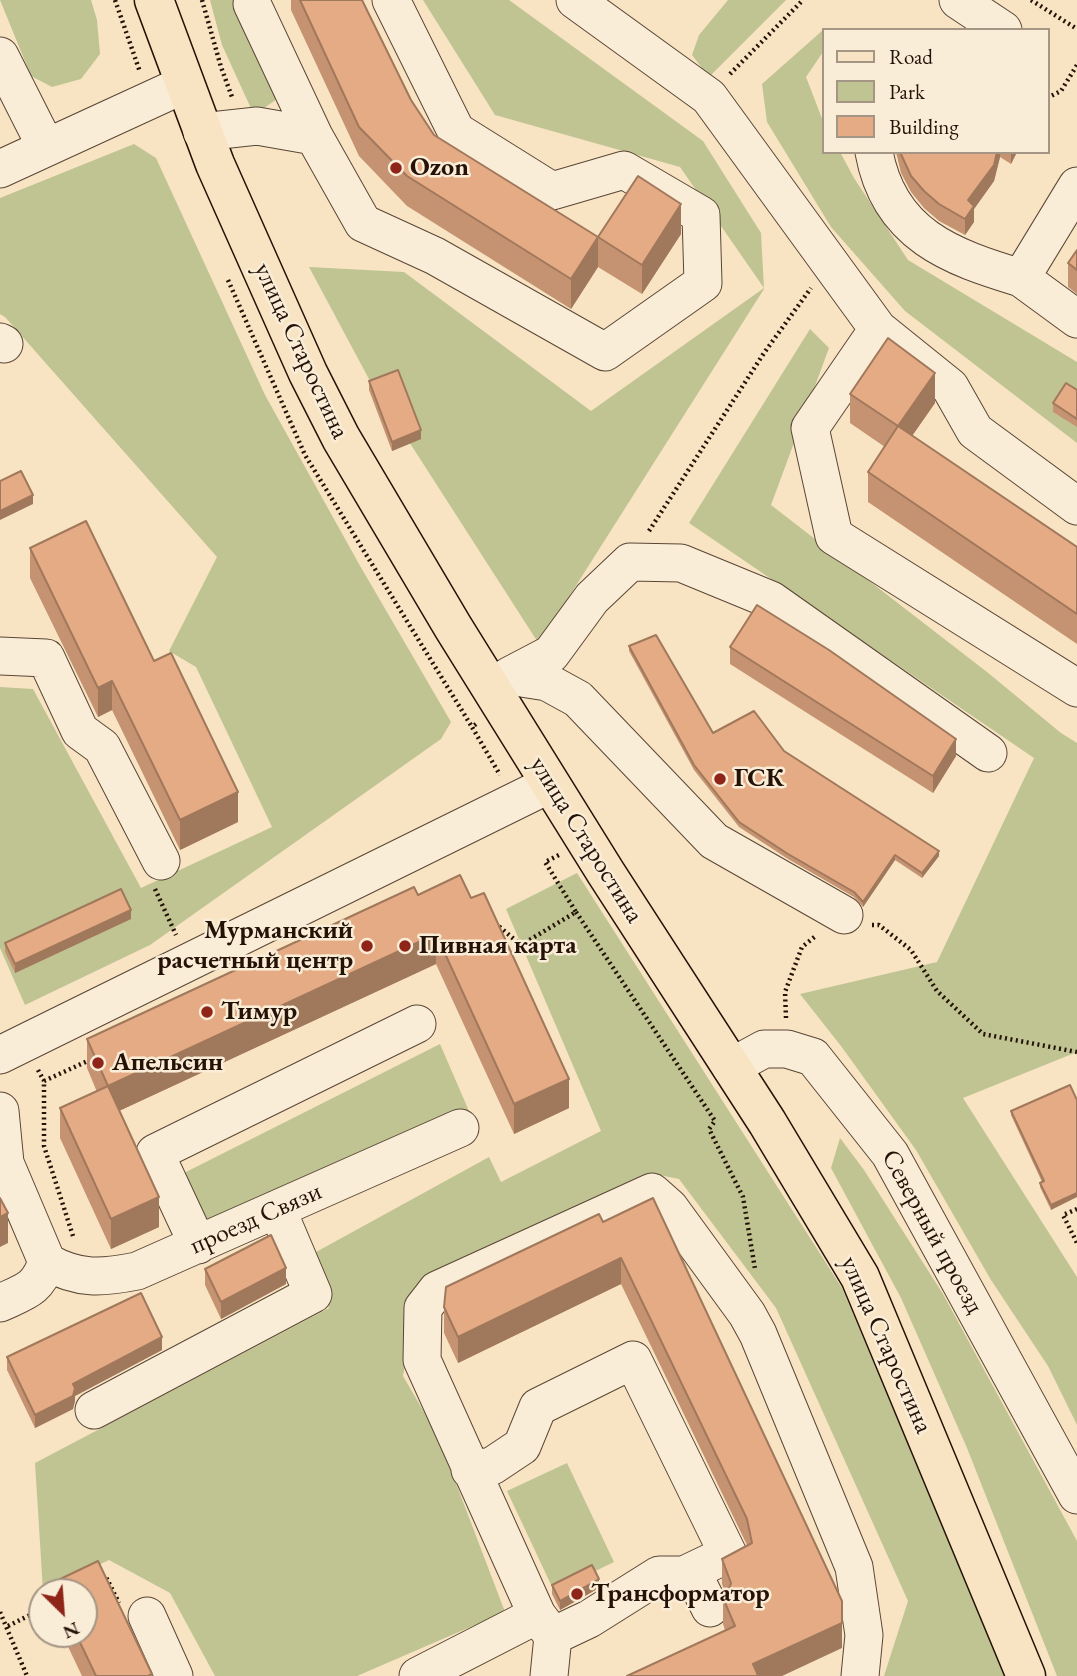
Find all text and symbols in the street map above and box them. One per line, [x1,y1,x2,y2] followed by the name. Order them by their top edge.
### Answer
[822,28,1049,154] legend
[889,43,933,70] text: Road
[889,78,925,105] text: Park
[889,113,959,140] text: Building
[410,152,469,184] place label: Ozon
[388,160,404,176] marker: Ozon
[247,258,355,444] street label: улица Старостина
[522,751,650,929] street label: улица Старостина
[734,763,784,795] place label: ГСК
[712,771,728,787] marker: ГСК
[157,915,353,976] place label: Мурманский расчетный центр
[419,930,577,962] place label: Пивная карта
[359,938,375,954] marker: Мурманский расчетный центр
[397,938,413,954] marker: Пивная карта
[221,996,297,1028] place label: Тимур
[199,1004,215,1020] marker: Тимур
[112,1047,223,1079] place label: Апельсин
[90,1055,106,1071] marker: Апельсин
[874,1145,990,1319] street label: Северный проезд
[185,1176,327,1262] street label: проезд Связи
[833,1252,939,1438] street label: улица Старостина
[28,1578,98,1648] north arrow
[591,1578,770,1610] place label: Трансформатор
[569,1586,585,1602] marker: Трансформатор
[59,1616,83,1645] text: N

